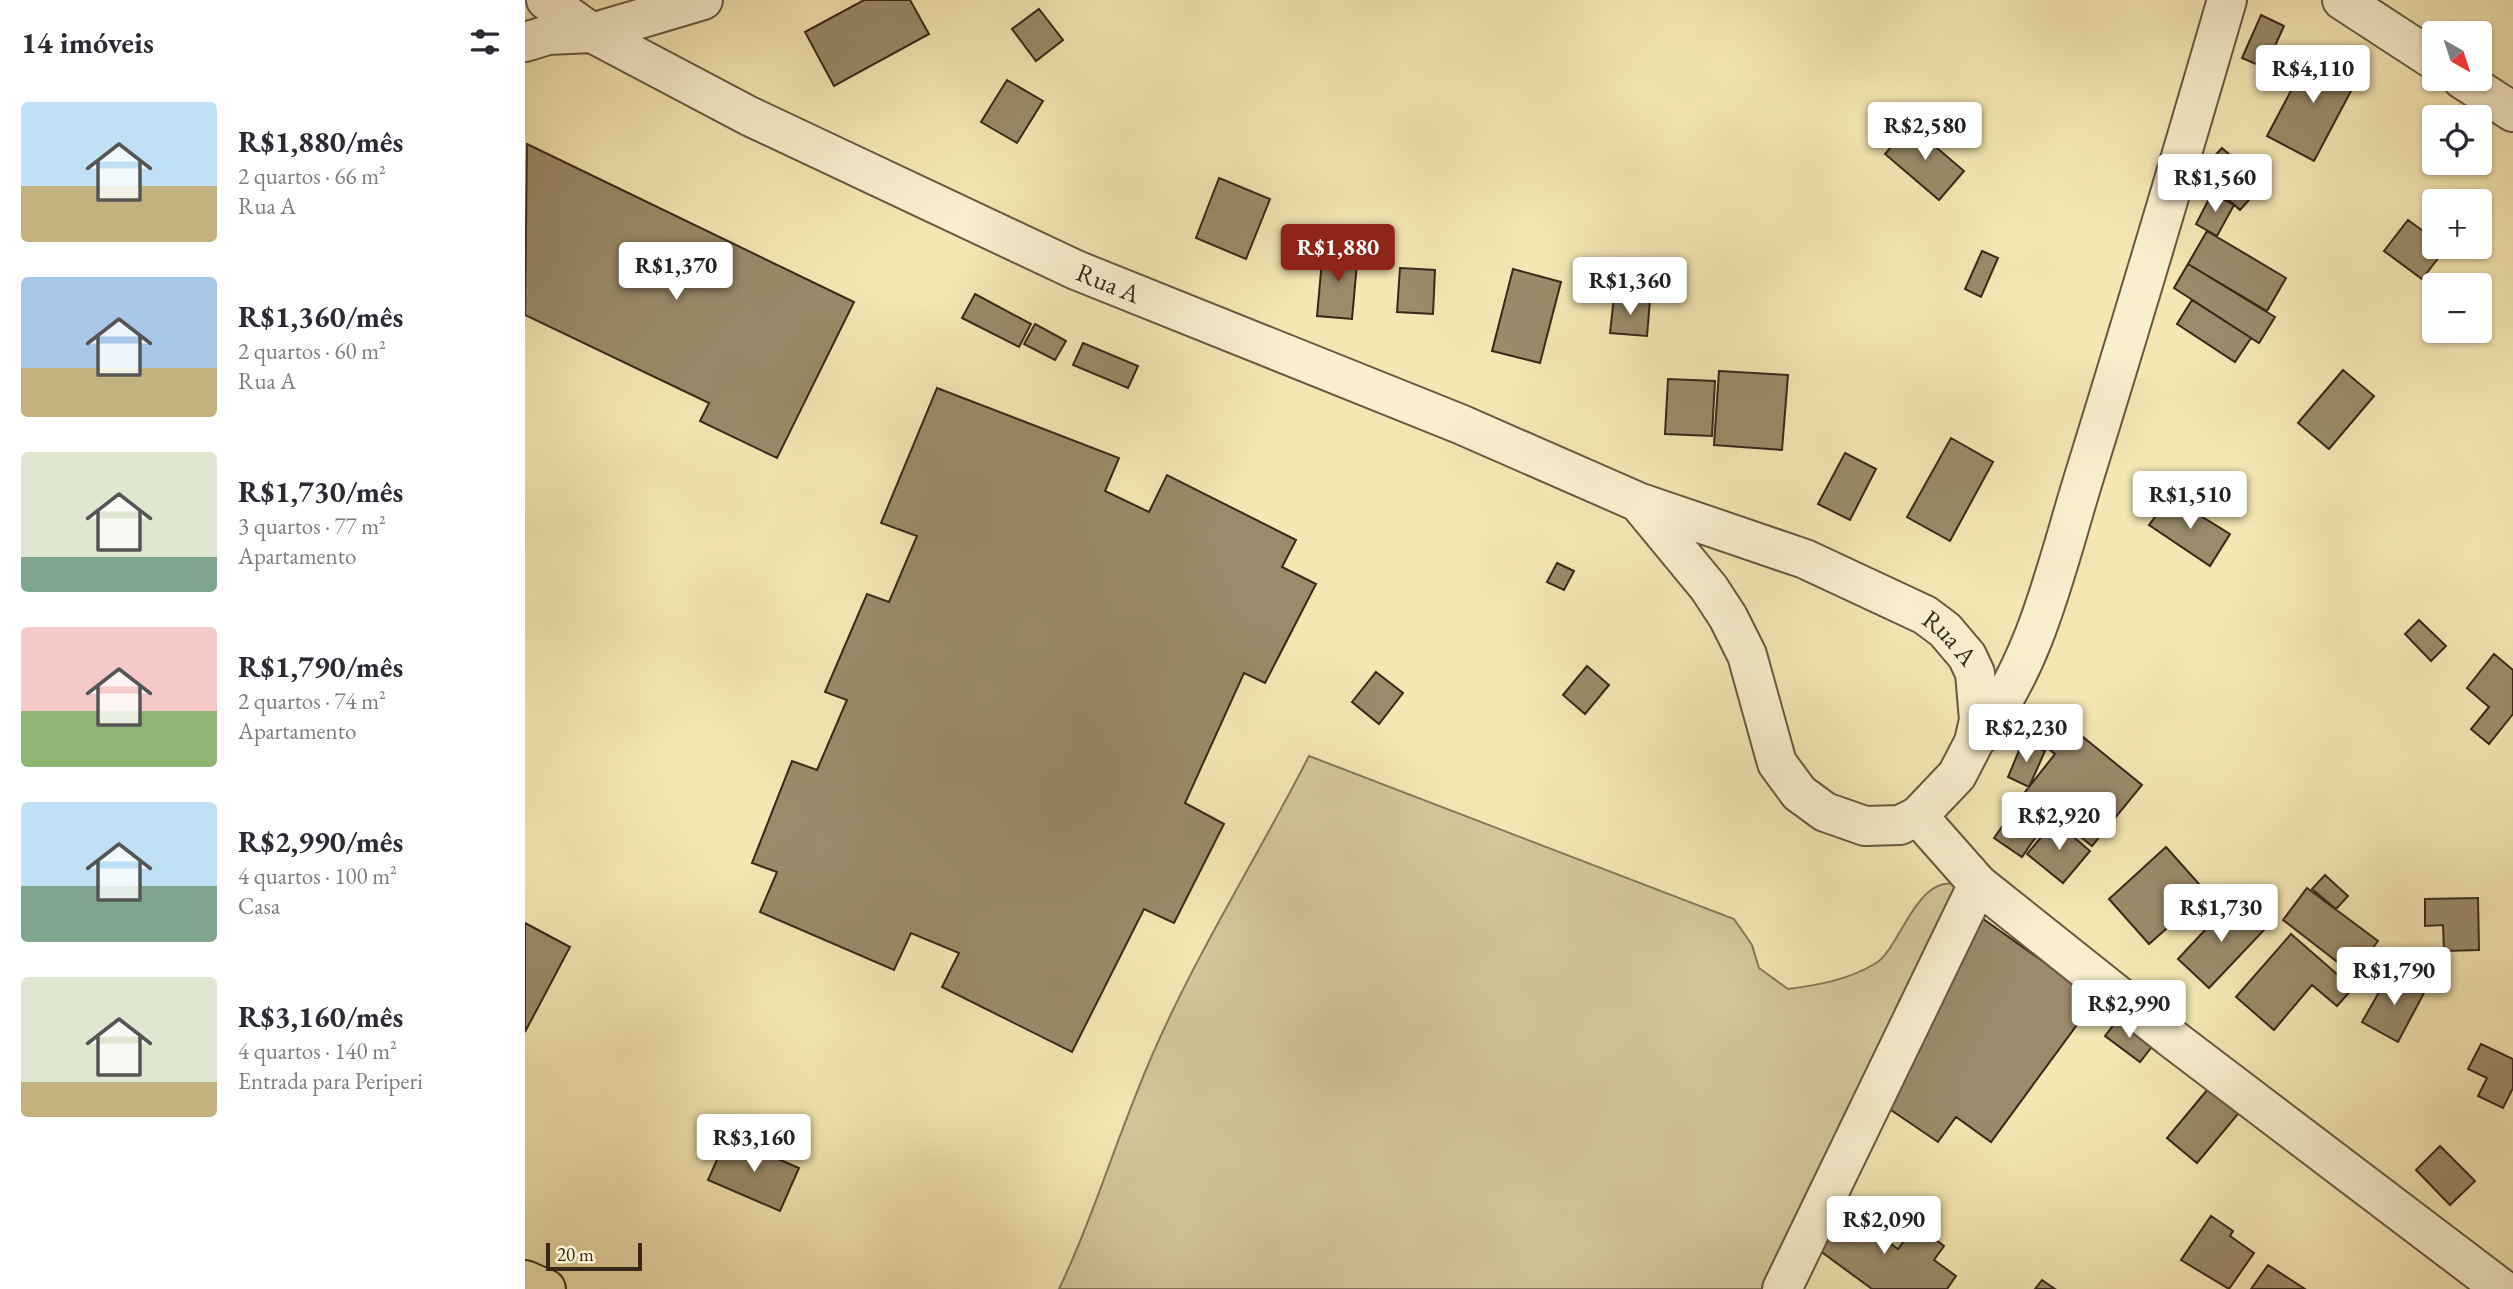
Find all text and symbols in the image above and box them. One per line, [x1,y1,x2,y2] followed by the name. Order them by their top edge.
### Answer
[2422,21,2492,91] north arrow
[2422,21,2492,343] map controls
[21,23,154,62] text: 14 imóveis
[466,23,504,61] icon: filters
[2248,46,2378,105] pin: R$4,110
[2272,53,2354,83] text: R$4,110
[1860,102,1990,162] pin: R$2,580
[2422,105,2492,175] button: locate
[1884,110,1966,140] text: R$2,580
[238,122,403,161] text: R$1,880/mês
[77,130,161,214] icon: home
[2150,154,2280,214] pin: R$1,560
[238,161,386,191] text: 2 quartos · 66 m²
[2174,162,2256,192] text: R$1,560
[2422,189,2492,259] button: +
[238,191,296,221] text: Rua A
[1273,224,1403,284] pin: R$1,880
[1297,232,1379,262] text: R$1,880
[611,243,741,302] pin: R$1,370
[635,250,717,280] text: R$1,370
[1071,255,1146,311] street label: Rua A
[1565,258,1695,317] pin: R$1,360
[1589,265,1671,295] text: R$1,360
[2422,273,2492,343] button: −
[238,297,403,336] text: R$1,360/mês
[77,305,161,389] icon: home
[238,336,386,366] text: 2 quartos · 60 m²
[238,366,296,396] text: Rua A
[238,472,403,511] text: R$1,730/mês
[2125,472,2255,531] pin: R$1,510
[2149,479,2231,509] text: R$1,510
[77,480,161,564] icon: home
[238,511,386,541] text: 3 quartos · 77 m²
[238,541,356,571] text: Apartamento
[1916,602,1986,674] street label: Rua A
[238,647,403,686] text: R$1,790/mês
[77,655,161,739] icon: home
[238,686,386,716] text: 2 quartos · 74 m²
[1961,704,2091,764] pin: R$2,230
[1985,712,2067,742] text: R$2,230
[238,716,356,746] text: Apartamento
[1994,792,2124,852] pin: R$2,920
[2018,800,2100,830] text: R$2,920
[238,822,403,861] text: R$2,990/mês
[77,830,161,914] icon: home
[238,861,397,891] text: 4 quartos · 100 m²
[2156,884,2286,944] pin: R$1,730
[238,891,280,921] text: Casa
[2180,892,2262,922] text: R$1,730
[2329,948,2459,1007] pin: R$1,790
[2353,955,2435,985] text: R$1,790
[2064,981,2194,1040] pin: R$2,990
[2088,988,2170,1018] text: R$2,990
[238,997,403,1036] text: R$3,160/mês
[77,1005,161,1089] icon: home
[238,1036,397,1066] text: 4 quartos · 140 m²
[238,1066,423,1096] text: Entrada para Periperi
[689,1114,819,1174] pin: R$3,160
[713,1122,795,1152] text: R$3,160
[1819,1196,1949,1256] pin: R$2,090
[1843,1204,1925,1234] text: R$2,090
[546,1240,642,1272] scale bar
[557,1242,594,1267] text: 20 m

